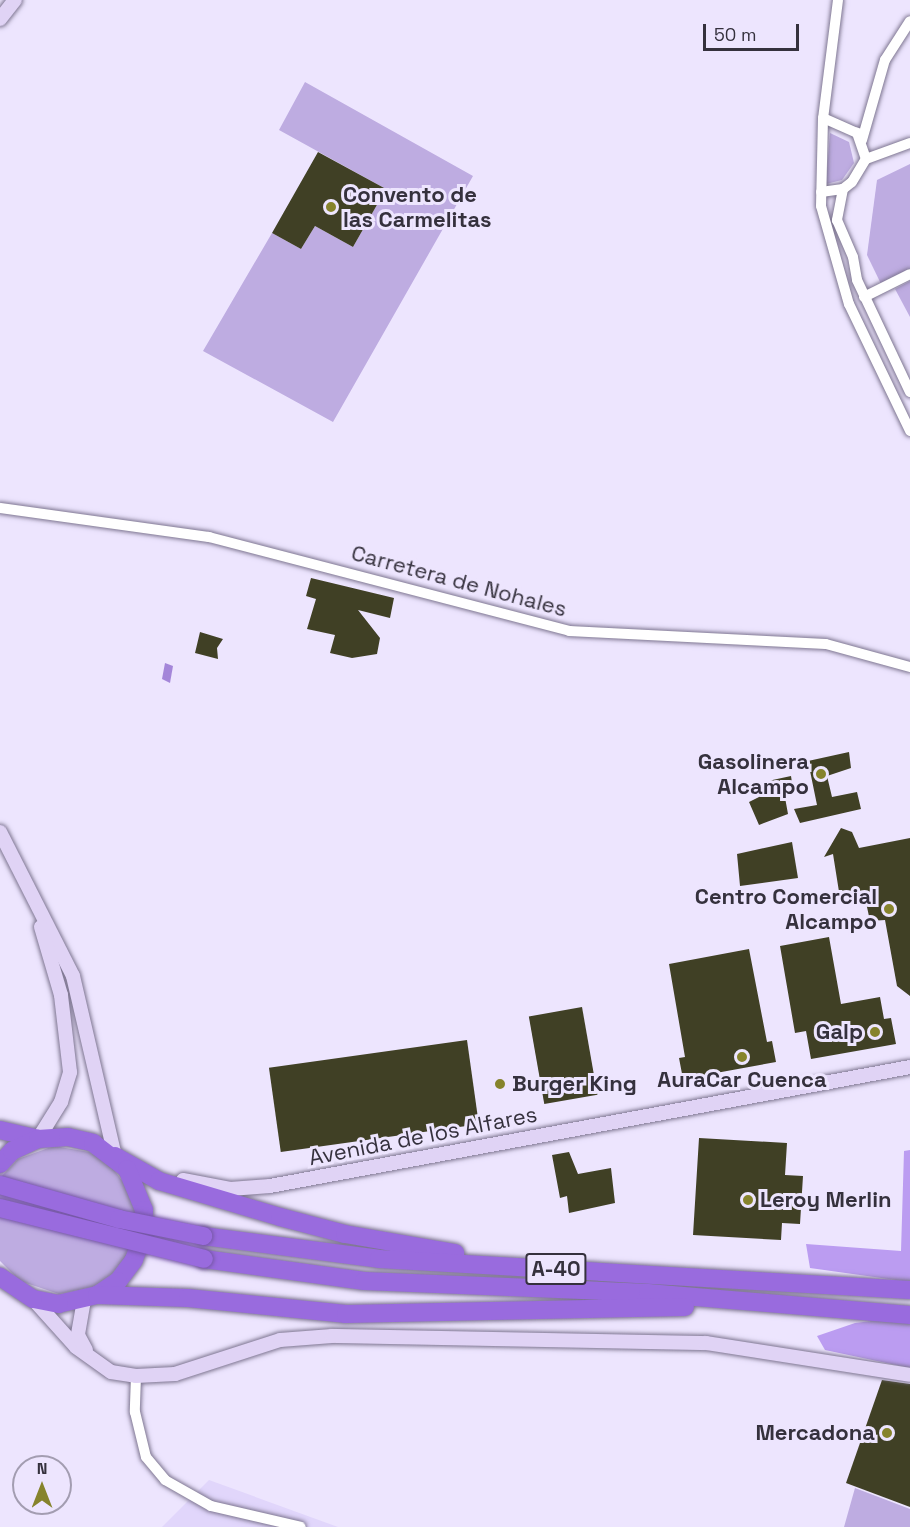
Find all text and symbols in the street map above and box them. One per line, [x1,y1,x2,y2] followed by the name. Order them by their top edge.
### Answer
[706,12,802,50] scale bar
[714,23,756,46] text: 50 m
[343,181,492,232] place label: Convento de las Carmelitas
[324,200,338,214] marker: Convento de las Carmelitas
[348,540,570,622] street label: Carretera de Nohales
[698,748,809,800] place label: Gasolinera Alcampo
[814,767,828,781] marker: Gasolinera Alcampo
[695,883,877,934] place label: Centro Comercial Alcampo
[882,902,896,916] marker: Centro Comercial Alcampo
[816,1019,863,1045] place label: Galp
[868,1025,882,1039] marker: Galp
[735,1050,749,1064] marker: AuraCar Cuenca
[657,1067,827,1093] place label: AuraCar Cuenca
[512,1071,637,1097] place label: Burger King
[493,1077,507,1091] marker: Burger King
[306,1101,540,1171] street label: Avenida de los Alfares
[760,1187,892,1213] place label: Leroy Merlin
[741,1193,755,1207] marker: Leroy Merlin
[524,1251,588,1287] road number: A-40
[755,1420,875,1446] place label: Mercadona
[880,1426,894,1440] marker: Mercadona
[12,1455,72,1515] north arrow
[37,1458,47,1479] text: N

